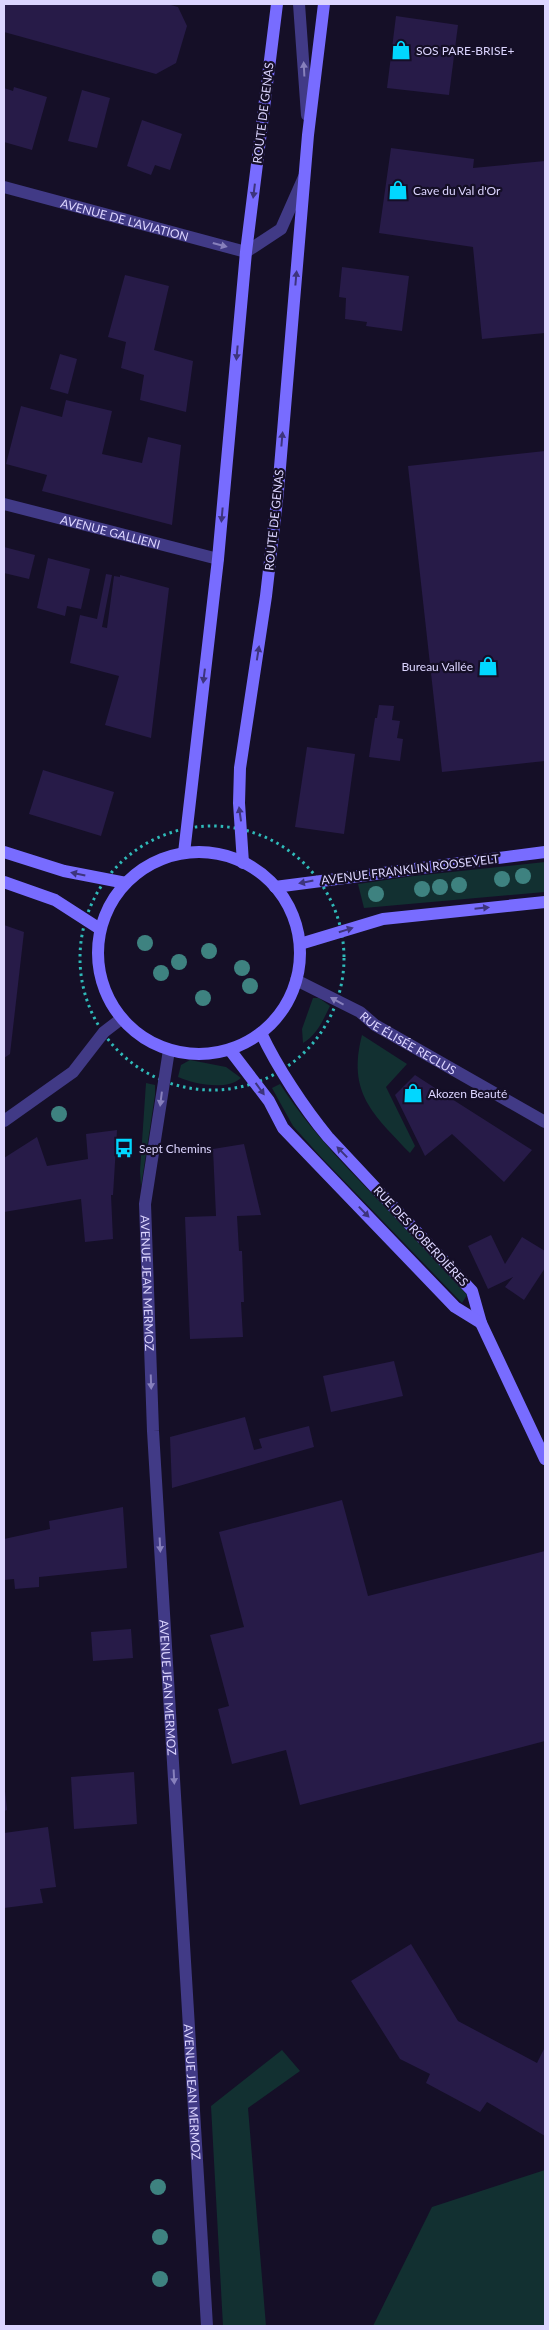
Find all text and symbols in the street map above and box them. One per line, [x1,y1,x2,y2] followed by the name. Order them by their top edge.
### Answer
[390,39,412,61] shop icon: SOS PARE-BRISE+
[416,43,514,58] place label: SOS PARE-BRISE+
[300,61,308,77] one-way arrow
[249,62,277,164] street label: ROUTE DE GENAS
[387,179,409,201] shop icon: Cave du Val d'Or
[250,183,258,199] one-way arrow
[413,183,501,198] place label: Cave du Val d'Or
[59,195,190,244] street label: AVENUE DE L'AVIATION
[212,241,227,249] one-way arrow
[292,269,300,285] one-way arrow
[233,345,241,361] one-way arrow
[279,431,287,447] one-way arrow
[261,469,287,571] street label: ROUTE DE GENAS
[218,507,226,523] one-way arrow
[59,511,162,551] street label: AVENUE GALLIENI
[254,645,262,661] one-way arrow
[477,655,499,677] shop icon: Bureau Vallée
[401,659,473,674] place label: Bureau Vallée
[200,668,208,684] one-way arrow
[236,806,244,822] one-way arrow
[320,851,500,887] street label: AVENUE FRANKLIN ROOSEVELT
[70,870,86,878] one-way arrow
[297,879,313,887] one-way arrow
[475,904,491,912] one-way arrow
[339,925,354,933] one-way arrow
[329,997,344,1005] one-way arrow
[357,1008,459,1077] street label: RUE ÉLISÉE RECLUS
[255,1082,265,1096] one-way arrow
[402,1082,424,1104] shop icon: Akozen Beauté
[428,1086,507,1101] place label: Akozen Beauté
[157,1091,165,1107] one-way arrow
[113,1137,135,1159] bus stop icon: Sept Chemins
[139,1141,212,1156] place label: Sept Chemins
[336,1146,348,1158] one-way arrow
[371,1183,471,1289] street label: RUE DES ROBERDIÈRES
[358,1206,370,1218] one-way arrow
[138,1215,158,1351] street label: AVENUE JEAN MERMOZ
[147,1375,155,1391] one-way arrow
[156,1537,164,1553] one-way arrow
[157,1619,180,1756] street label: AVENUE JEAN MERMOZ
[170,1769,178,1785] one-way arrow
[181,2023,204,2160] street label: AVENUE JEAN MERMOZ

